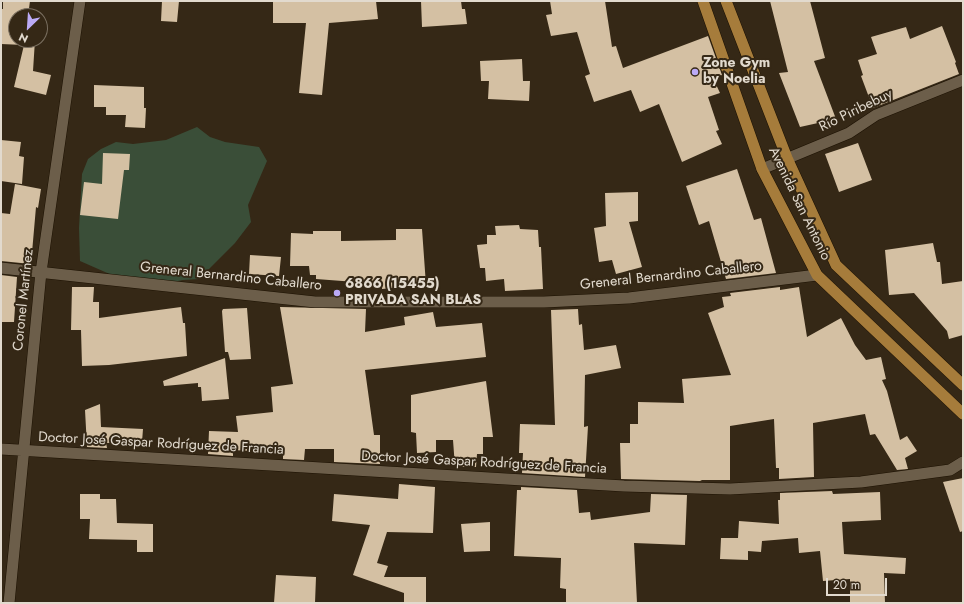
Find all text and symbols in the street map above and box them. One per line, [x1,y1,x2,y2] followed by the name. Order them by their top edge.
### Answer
[8,8,48,48] north arrow
[16,29,31,47] text: N
[703,56,770,88] place label: Zone Gym by Noelia
[690,67,700,77] marker: Zone Gym by Noelia
[816,86,896,136] street label: Río Piribebuy
[764,145,834,263] street label: Avenida San Antonio
[10,248,38,352] street label: Coronel Martínez
[579,258,763,294] street label: Greneral Bernardino Caballero
[139,259,323,295] street label: Greneral Bernardino Caballero
[345,277,481,310] place label: 6866 (15455) PRIVADA SAN BLAS
[332,288,342,298] marker: 6866 (15455) PRIVADA SAN BLAS
[38,429,284,459] street label: Doctor José Gaspar Rodríguez de Francia
[361,448,607,478] street label: Doctor José Gaspar Rodríguez de Francia
[828,570,889,596] scale bar
[833,576,860,594] text: 20 m

